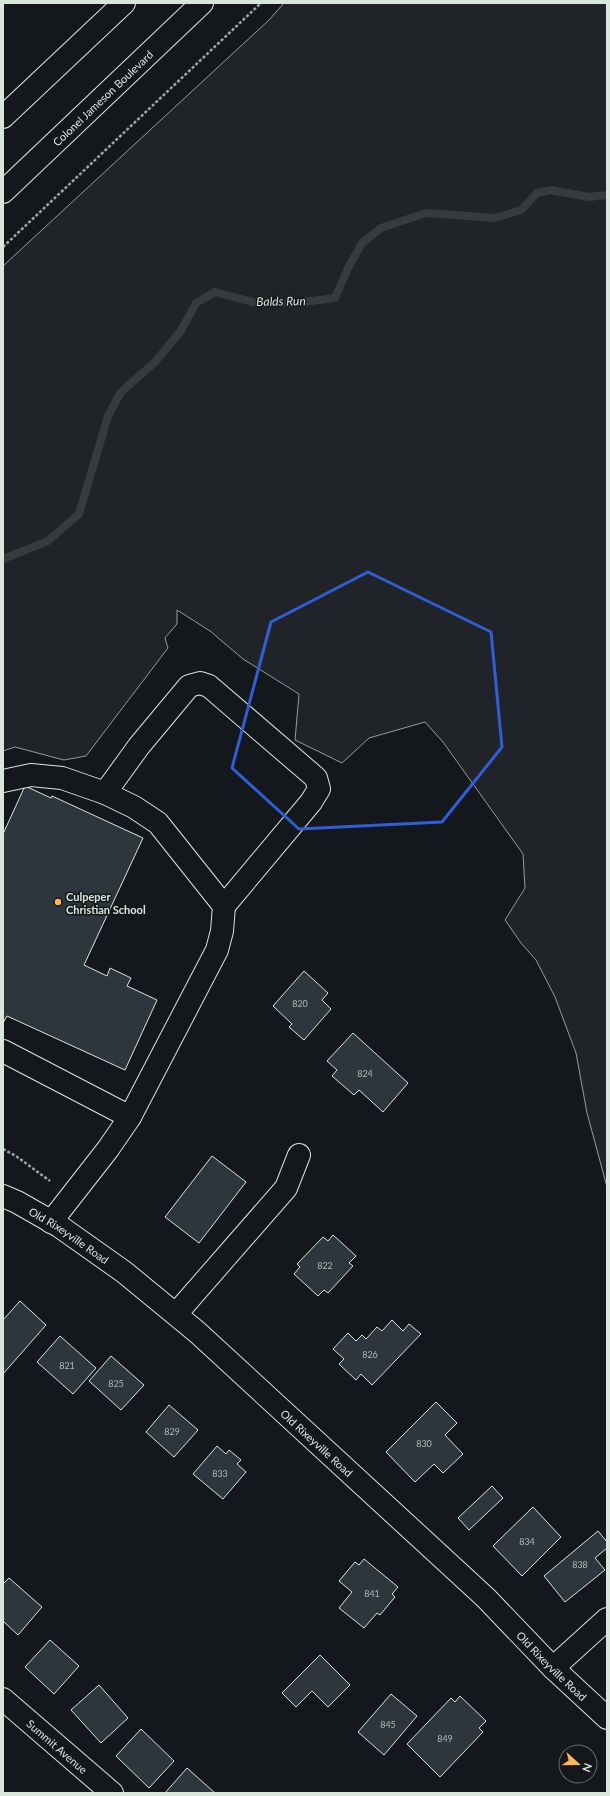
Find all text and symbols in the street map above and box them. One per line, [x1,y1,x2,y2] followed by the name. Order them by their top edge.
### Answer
[50,47,155,148] street label: Colonel Jameson Boulevard
[256,293,306,309] water label: Balds Run
[66,890,146,916] place label: Culpeper Christian School
[53,897,63,907] marker: Culpeper Christian School
[292,998,308,1009] house number: 820
[357,1068,373,1079] house number: 824
[27,1204,112,1266] street label: Old Rixeyville Road
[317,1260,333,1271] house number: 822
[362,1349,378,1360] house number: 826
[59,1360,75,1371] house number: 821
[108,1378,124,1389] house number: 825
[279,1406,356,1479] street label: Old Rixeyville Road
[164,1426,180,1437] house number: 829
[416,1438,432,1449] house number: 830
[212,1468,228,1479] house number: 833
[519,1536,535,1547] house number: 834
[572,1559,588,1570] house number: 838
[364,1588,380,1599] house number: 841
[514,1628,590,1703] street label: Old Rixeyville Road
[25,1716,91,1776] street label: Summit Avenue
[380,1719,396,1730] house number: 845
[437,1733,453,1744] house number: 849
[558,1744,598,1784] north arrow
[580,1761,595,1774] text: N

